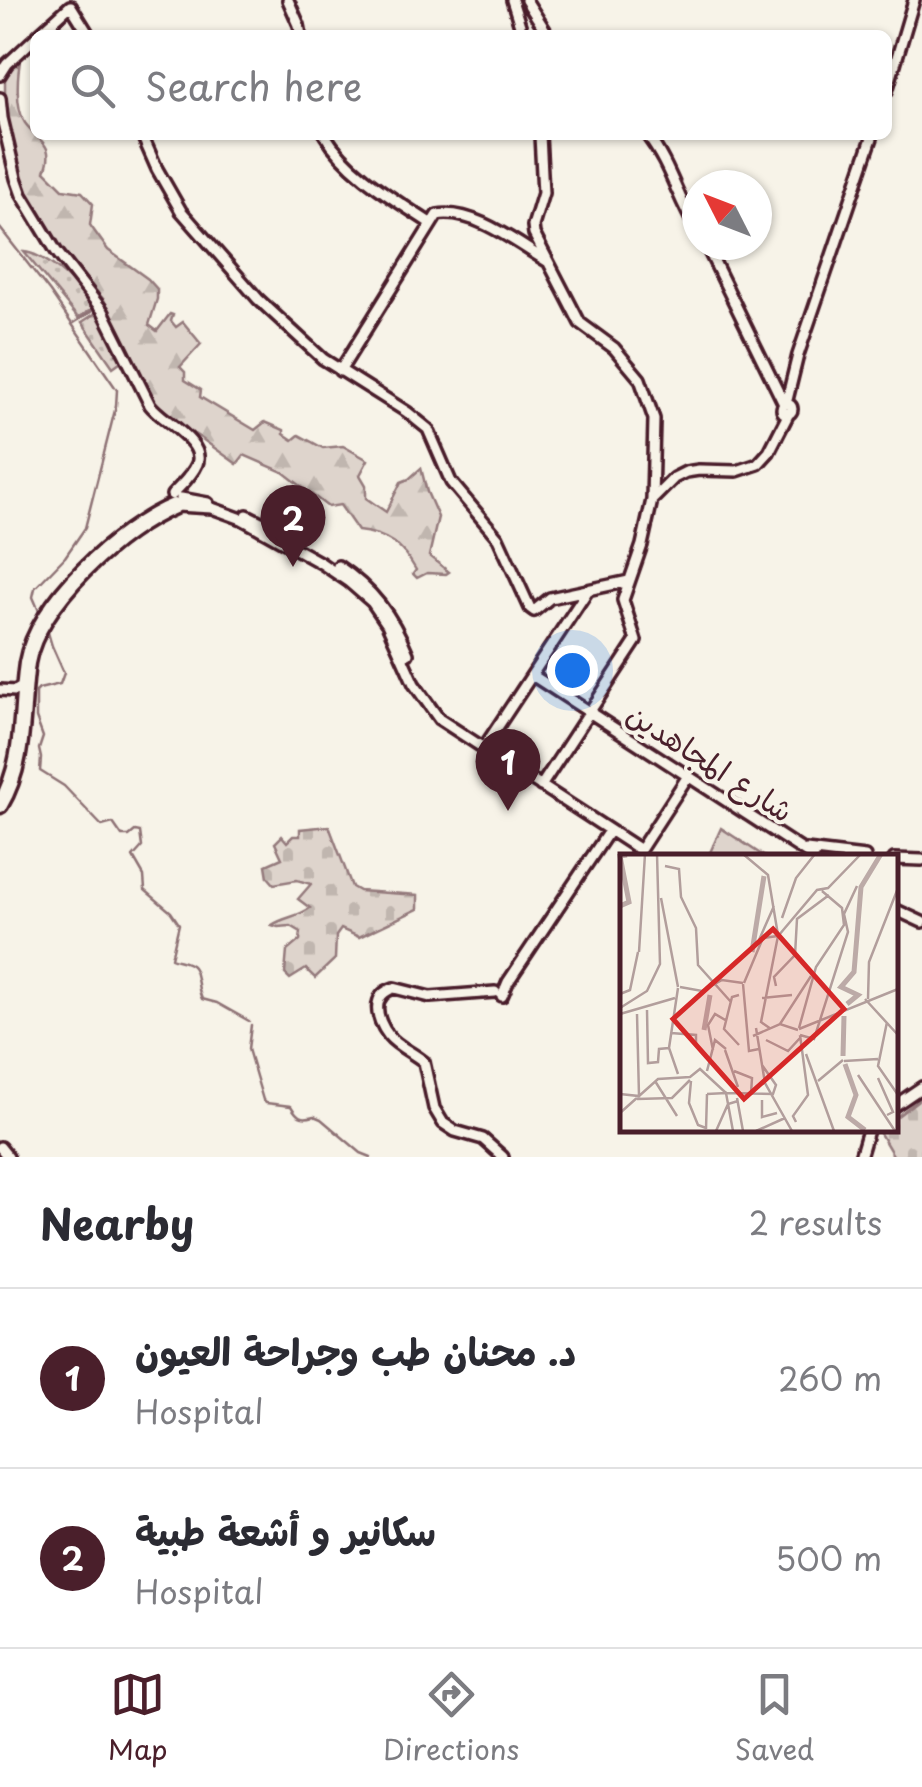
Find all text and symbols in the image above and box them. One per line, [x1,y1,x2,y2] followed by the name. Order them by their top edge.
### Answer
[30,30,892,140] search box
[145,57,362,114] text: Search here
[65,58,120,113] icon: search
[682,170,772,260] north arrow
[260,484,326,567] pin: 2
[547,645,598,696] your location
[618,690,803,833] street label: شارع المجاهدين
[476,728,540,811] pin: 1
[620,854,897,1132] inset map
[40,1191,194,1254] text: Nearby
[749,1198,882,1246] text: 2 results
[135,1322,576,1379] text: د. محنان طب وجراحة العيون
[65,1354,80,1402] text: 1
[778,1354,882,1402] text: 260 m
[135,1387,263,1435] text: Hospital
[135,1502,436,1559] text: سكانير و أشعة طبية
[61,1534,84,1582] text: 2
[776,1534,882,1582] text: 500 m
[135,1567,263,1615] text: Hospital
[108,1667,168,1770] tab: Map
[383,1667,519,1770] tab: Directions
[735,1667,814,1770] tab: Saved

